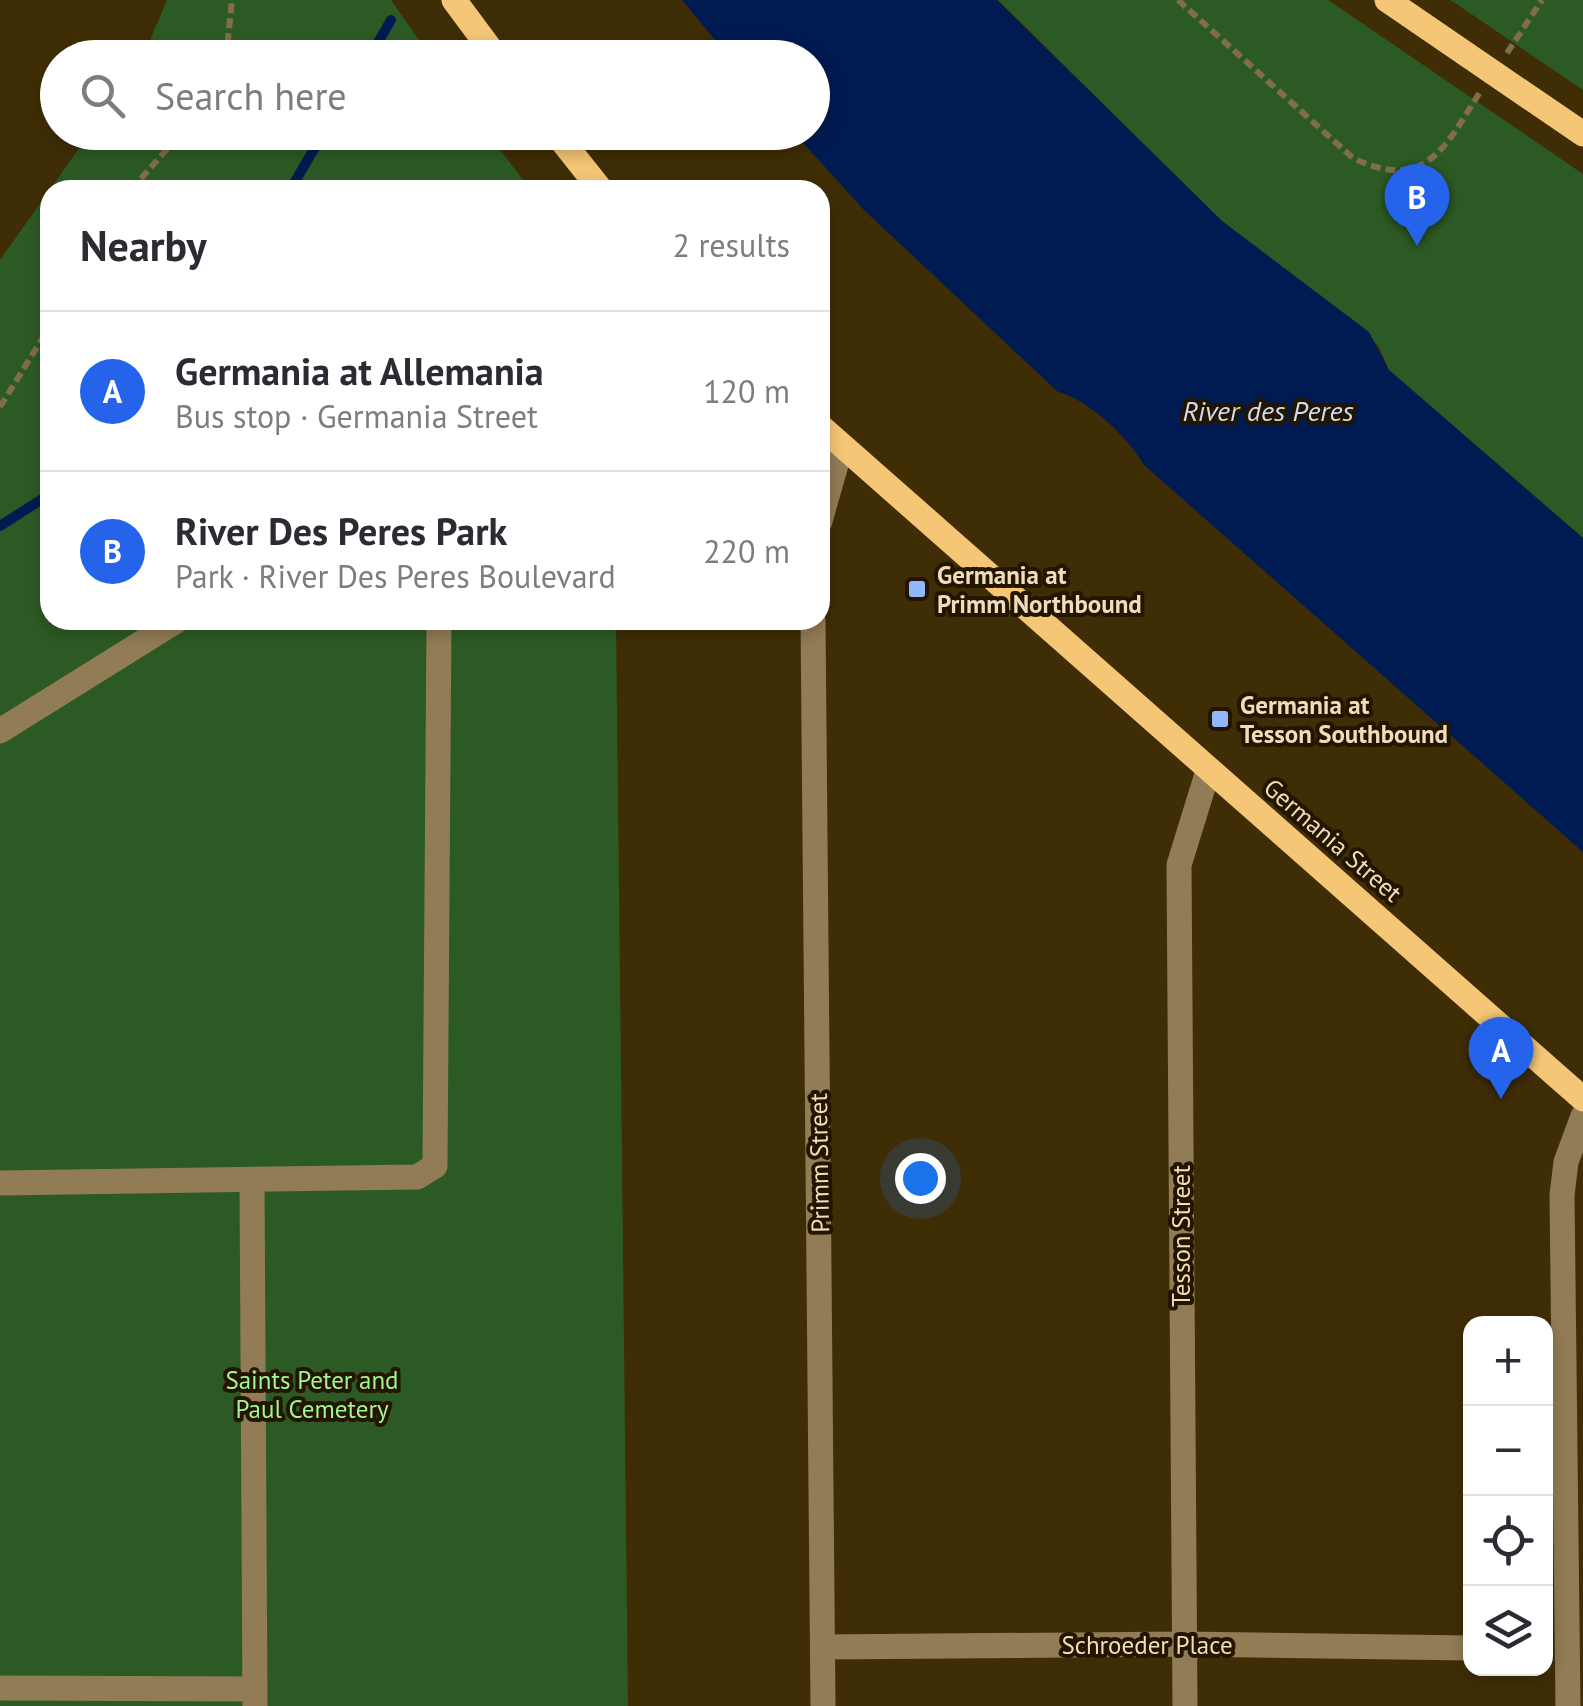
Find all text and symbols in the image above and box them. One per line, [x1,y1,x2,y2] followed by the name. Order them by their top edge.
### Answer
[40,40,830,150] search box
[75,68,130,123] icon: search
[155,71,347,120] text: Search here
[1384,164,1450,246] pin: B
[80,218,207,273] text: Nearby
[672,224,790,266] text: 2 results
[175,346,544,395] text: Germania at Allemania
[103,370,122,412] text: A
[703,370,790,412] text: 120 m
[1182,392,1354,429] water label: River des Peres
[175,395,538,437] text: Bus stop · Germania Street
[175,506,507,555] text: River Des Peres Park
[103,530,122,572] text: B
[703,530,790,572] text: 220 m
[175,555,616,597] text: Park · River Des Peres Boulevard
[937,559,1142,620] place label: Germania at Primm Northbound
[906,578,928,600] marker: Germania at Primm Northbound
[1240,689,1448,750] place label: Germania at Tesson Southbound
[1209,708,1231,730] marker: Germania at Tesson Southbound
[1257,771,1409,909] street label: Germania Street
[1468,1016,1534,1099] pin: A
[802,1092,836,1233] street label: Primm Street
[895,1153,946,1204] your location
[1165,1164,1197,1307] street label: Tesson Street
[1463,1316,1553,1676] map controls
[1463,1316,1553,1406] button: +
[225,1364,399,1425] park label: Saints Peter and Paul Cemetery
[1463,1406,1553,1496] button: −
[1463,1496,1553,1586] button: locate
[1463,1586,1553,1676] button: layers
[1061,1629,1233,1661] street label: Schroeder Place

